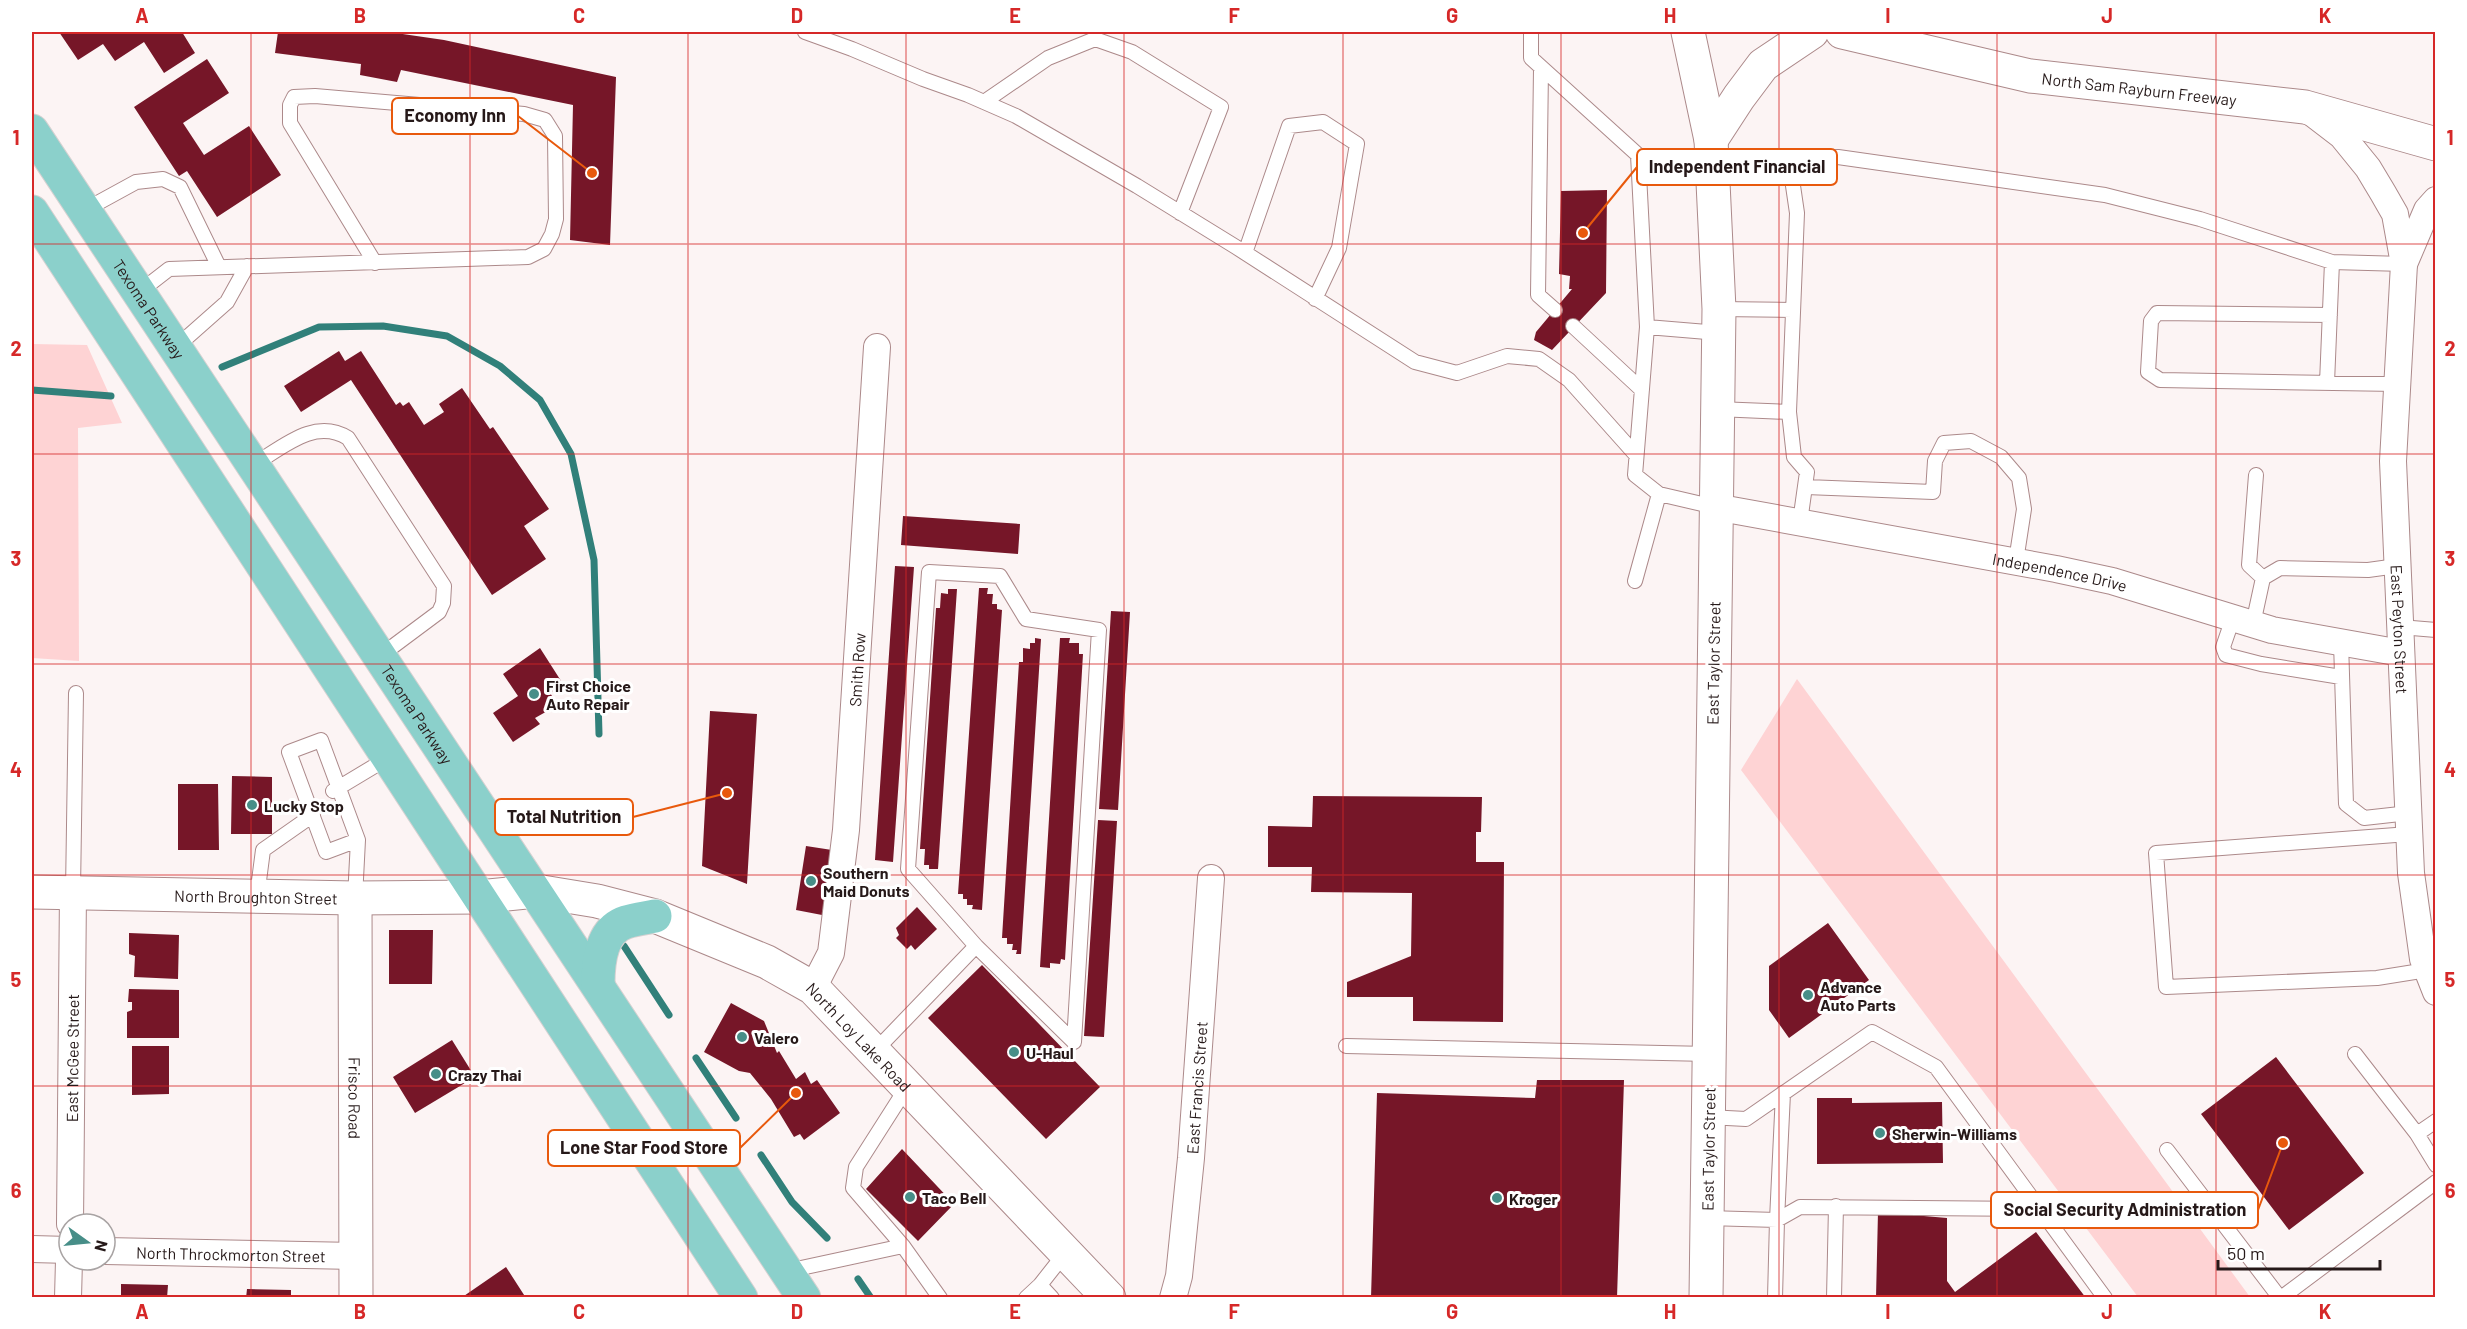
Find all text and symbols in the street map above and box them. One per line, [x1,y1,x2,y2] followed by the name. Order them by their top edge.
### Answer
[135,3,149,27] text: A
[354,3,366,27] text: B
[573,3,585,27] text: C
[791,3,803,27] text: D
[1009,3,1021,27] text: E
[1228,3,1240,27] text: F
[1446,3,1458,27] text: G
[1664,3,1676,27] text: H
[1885,3,1891,27] text: I
[2101,3,2113,27] text: J
[2319,3,2332,27] text: K
[2041,68,2238,109] street label: North Sam Rayburn Freeway
[392,98,518,134] callout: Economy Inn
[404,104,506,126] text: Economy Inn
[12,125,20,149] text: 1
[2446,125,2454,149] text: 1
[1637,149,1837,185] callout: Independent Financial
[1649,155,1825,177] text: Independent Financial
[110,255,190,362] street label: Texoma Parkway
[10,336,22,360] text: 2
[2444,336,2456,360] text: 2
[11,546,21,570] text: 3
[2445,546,2455,570] text: 3
[1991,548,2130,595] street label: Independence Drive
[2388,564,2413,694] street label: East Peyton Street
[1702,601,1724,725] street label: East Taylor Street
[844,632,868,707] street label: Smith Row
[378,661,458,768] street label: Texoma Parkway
[546,676,631,713] place label: First Choice Auto Repair
[527,687,541,701] marker: First Choice Auto Repair
[10,757,22,781] text: 4
[2444,757,2456,781] text: 4
[264,796,344,815] place label: Lucky Stop
[245,798,259,812] marker: Lucky Stop
[495,799,633,835] callout: Total Nutrition
[507,805,621,827] text: Total Nutrition
[823,863,910,900] place label: Southern Maid Donuts
[804,874,818,888] marker: Southern Maid Donuts
[174,885,338,907] street label: North Broughton Street
[11,967,22,991] text: 5
[2445,967,2456,991] text: 5
[1820,977,1896,1014] place label: Advance Auto Parts
[803,978,916,1095] street label: North Loy Lake Road
[1801,988,1815,1002] marker: Advance Auto Parts
[61,994,82,1122] street label: East McGee Street
[1182,1021,1210,1155] street label: East Francis Street
[754,1028,799,1047] place label: Valero
[735,1030,749,1044] marker: Valero
[1026,1043,1074,1062] place label: U-Haul
[1007,1045,1021,1059] marker: U-Haul
[346,1057,365,1139] street label: Frisco Road
[448,1065,521,1084] place label: Crazy Thai
[429,1067,443,1081] marker: Crazy Thai
[1697,1087,1719,1211] street label: East Taylor Street
[1892,1124,2017,1143] place label: Sherwin-Williams
[1873,1126,1887,1140] marker: Sherwin-Williams
[548,1130,740,1166] callout: Lone Star Food Store
[560,1136,728,1158] text: Lone Star Food Store
[11,1178,22,1202] text: 6
[2445,1178,2456,1202] text: 6
[922,1188,986,1207] place label: Taco Bell
[1509,1189,1558,1208] place label: Kroger
[903,1190,917,1204] marker: Taco Bell
[1490,1191,1504,1205] marker: Kroger
[1991,1192,2258,1228] callout: Social Security Administration
[2004,1198,2246,1220] text: Social Security Administration
[57,1212,117,1272] north arrow
[2218,1233,2380,1271] scale bar
[91,1238,113,1254] text: N
[136,1242,326,1265] street label: North Throckmorton Street
[2227,1242,2265,1264] text: 50 m
[135,1299,149,1323] text: A
[354,1299,366,1323] text: B
[573,1299,585,1323] text: C
[791,1299,803,1323] text: D
[1009,1299,1021,1323] text: E
[1228,1299,1240,1323] text: F
[1446,1299,1458,1323] text: G
[1664,1299,1676,1323] text: H
[1885,1299,1891,1323] text: I
[2101,1299,2113,1323] text: J
[2319,1299,2332,1323] text: K

